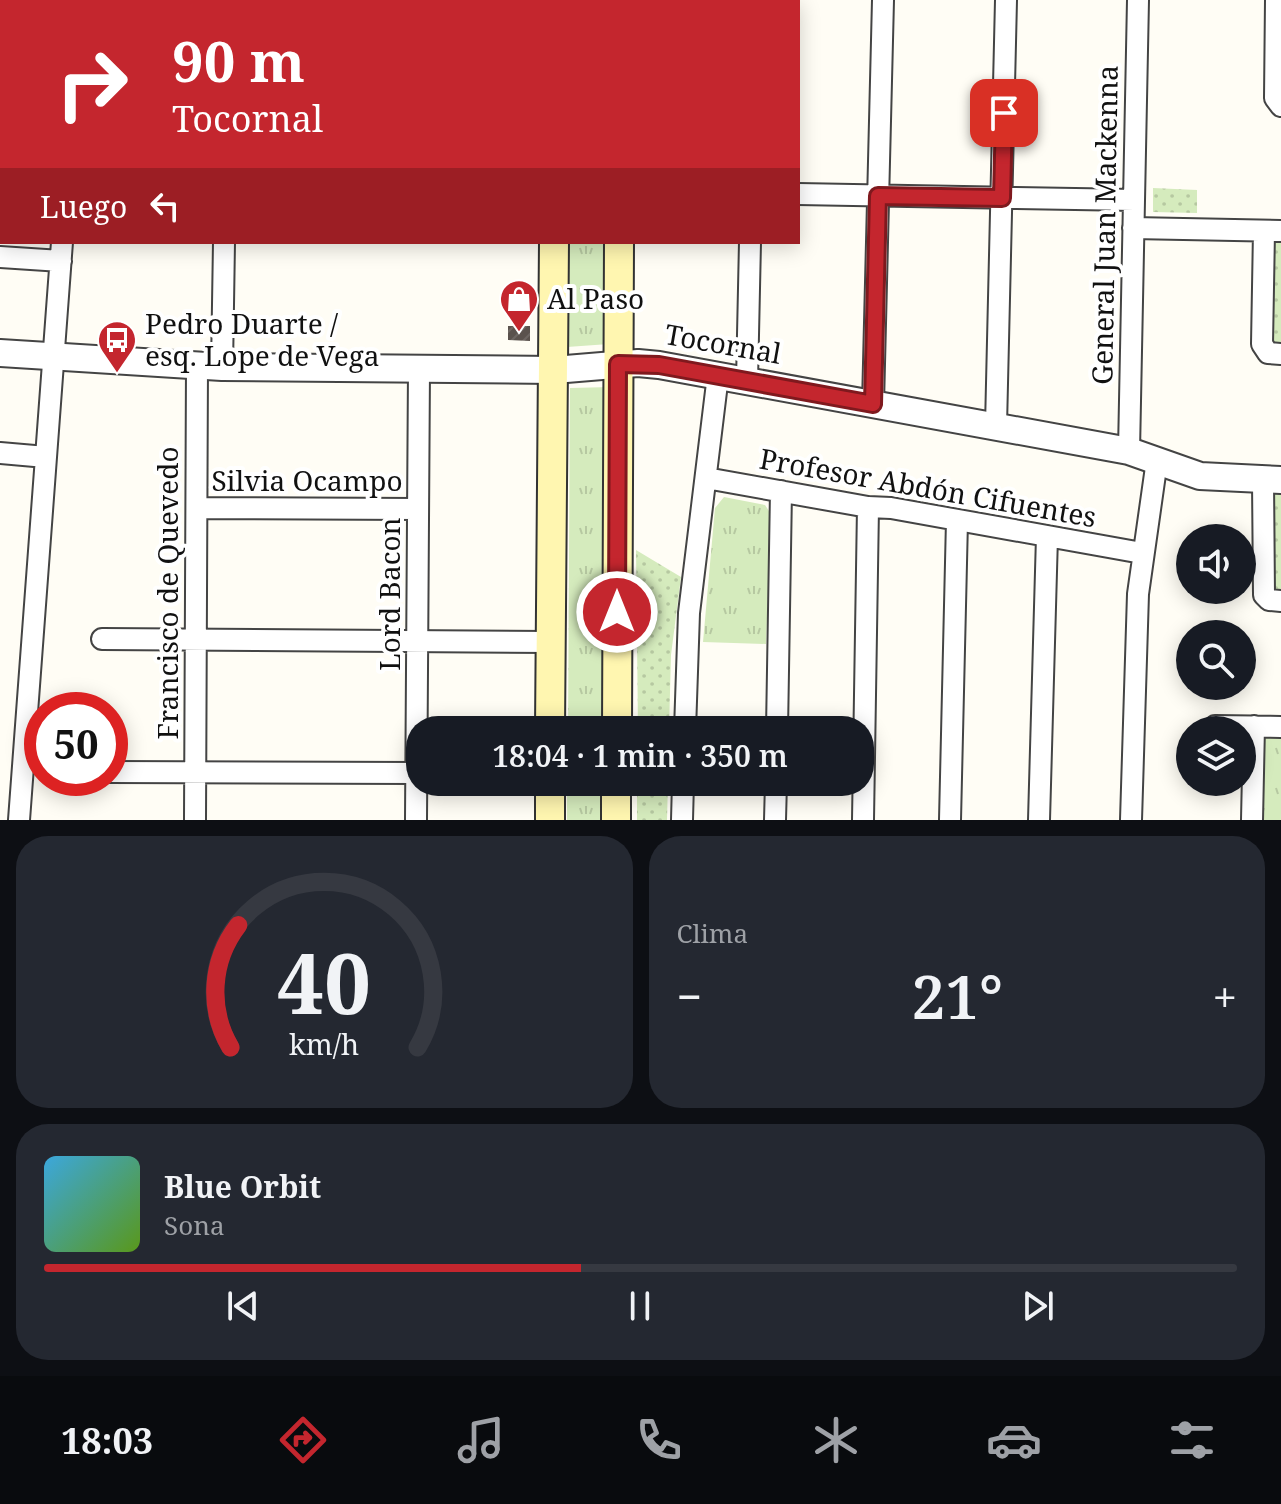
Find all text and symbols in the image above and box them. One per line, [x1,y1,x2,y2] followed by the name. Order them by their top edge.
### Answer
[172,22,305,98] text: 90 m
[40,32,144,136] icon: right
[1082,65,1126,385] street label: General Juan Mackenna
[970,79,1038,147] pin
[982,91,1026,135] icon: arrive
[172,94,323,143] text: Tocornal
[143,184,187,228] icon: left
[40,186,127,227] text: Luego
[498,278,540,333] shop icon: Al Paso
[547,279,644,317] place label: Al Paso
[145,304,380,374] place label: Pedro Duarte / esq. Lope de Vega
[662,314,785,372] street label: Tocornal
[96,319,138,374] bus stop icon: Pedro Duarte / esq. Lope de Vega
[757,439,1099,535] street label: Profesor Abdón Cifuentes
[148,446,186,740] street label: Francisco de Quevedo
[211,461,403,499] street label: Silvia Ocampo
[370,517,408,671] street label: Lord Bacon
[1176,524,1256,796] map controls
[1176,524,1256,604] button: sound
[575,570,659,654] position arrow
[1176,620,1256,700] button: search
[24,692,128,796] speed limit sign: 50
[1176,716,1256,796] button: layers
[492,735,788,776] text: 18:04 · 1 min · 350 m
[677,915,748,951] text: Clima
[277,925,371,1038] text: 40
[911,955,1003,1037] text: 21°
[677,966,702,1026] text: −
[1212,966,1237,1026] text: +
[289,1024,359,1063] text: km/h
[164,1166,321,1207] text: Blue Orbit
[164,1207,225,1243] text: Sona
[221,1284,265,1328] icon: previous
[618,1284,662,1328] icon: pause
[1016,1284,1060,1328] icon: next
[275,1412,331,1468] icon: directions
[453,1412,509,1468] icon: music
[631,1412,687,1468] icon: phone
[808,1412,864,1468] icon: climate
[986,1412,1042,1468] icon: car
[1164,1412,1220,1468] icon: filters
[61,1416,153,1465] text: 18:03

